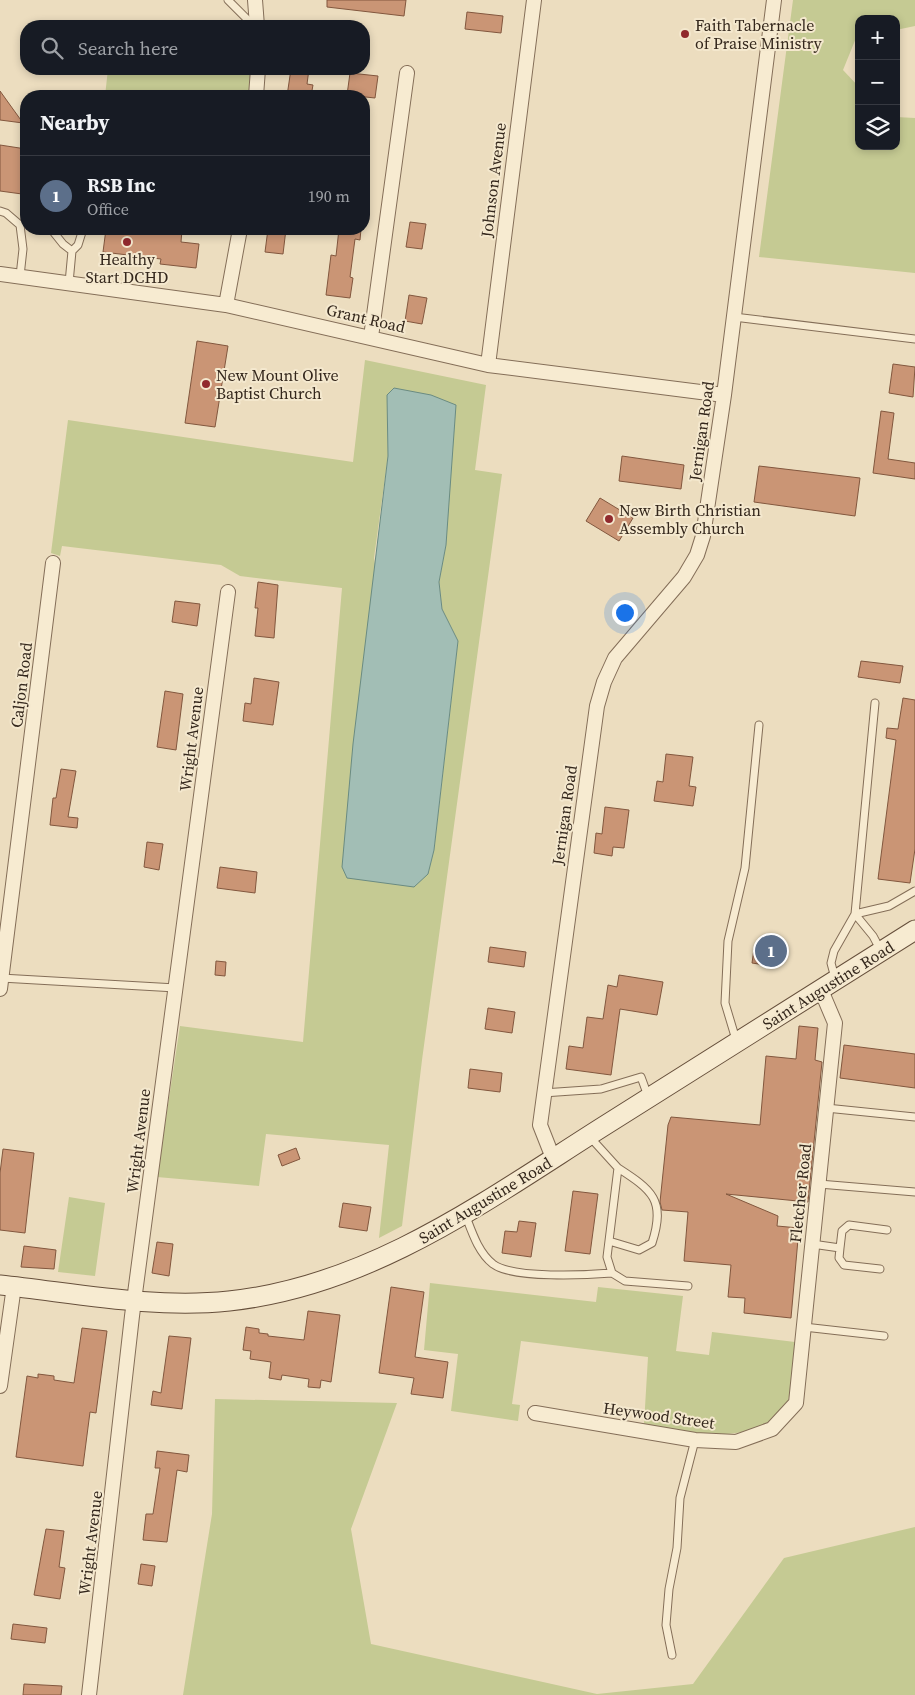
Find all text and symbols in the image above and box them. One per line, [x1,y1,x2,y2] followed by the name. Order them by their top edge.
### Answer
[695,14,823,54] place label: Faith Tabernacle of Praise Ministry
[855,15,900,150] map controls
[855,15,900,60] button: +
[20,20,370,75] search box
[679,28,691,40] marker: Faith Tabernacle of Praise Ministry
[38,34,66,62] icon: search
[78,35,178,61] text: Search here
[855,60,900,105] button: −
[855,105,900,150] button: layers
[40,108,110,137] text: Nearby
[475,121,511,240] street label: Johnson Avenue
[87,172,155,198] text: RSB Inc
[52,185,60,207] text: 1
[308,185,350,207] text: 190 m
[87,198,129,220] text: Office
[121,236,133,248] marker: Healthy Start DCHD
[86,248,168,288] place label: Healthy Start DCHD
[324,298,408,338] street label: Grant Road
[216,364,339,404] place label: New Mount Olive Baptist Church
[200,378,212,390] marker: New Mount Olive Baptist Church
[683,380,719,483] street label: Jernigan Road
[619,499,761,539] place label: New Birth Christian Assembly Church
[603,513,615,525] marker: New Birth Christian Assembly Church
[612,600,638,626] your location
[5,641,37,729] street label: Caljon Road
[174,685,208,793] street label: Wright Avenue
[546,764,582,867] street label: Jernigan Road
[755,932,787,970] pin: 1
[758,936,898,1034] street label: Saint Augustine Road
[121,1087,155,1195] street label: Wright Avenue
[784,1142,816,1244] street label: Fletcher Road
[414,1152,556,1248] street label: Saint Augustine Road
[602,1396,717,1434] street label: Heywood Street
[73,1489,107,1597] street label: Wright Avenue

